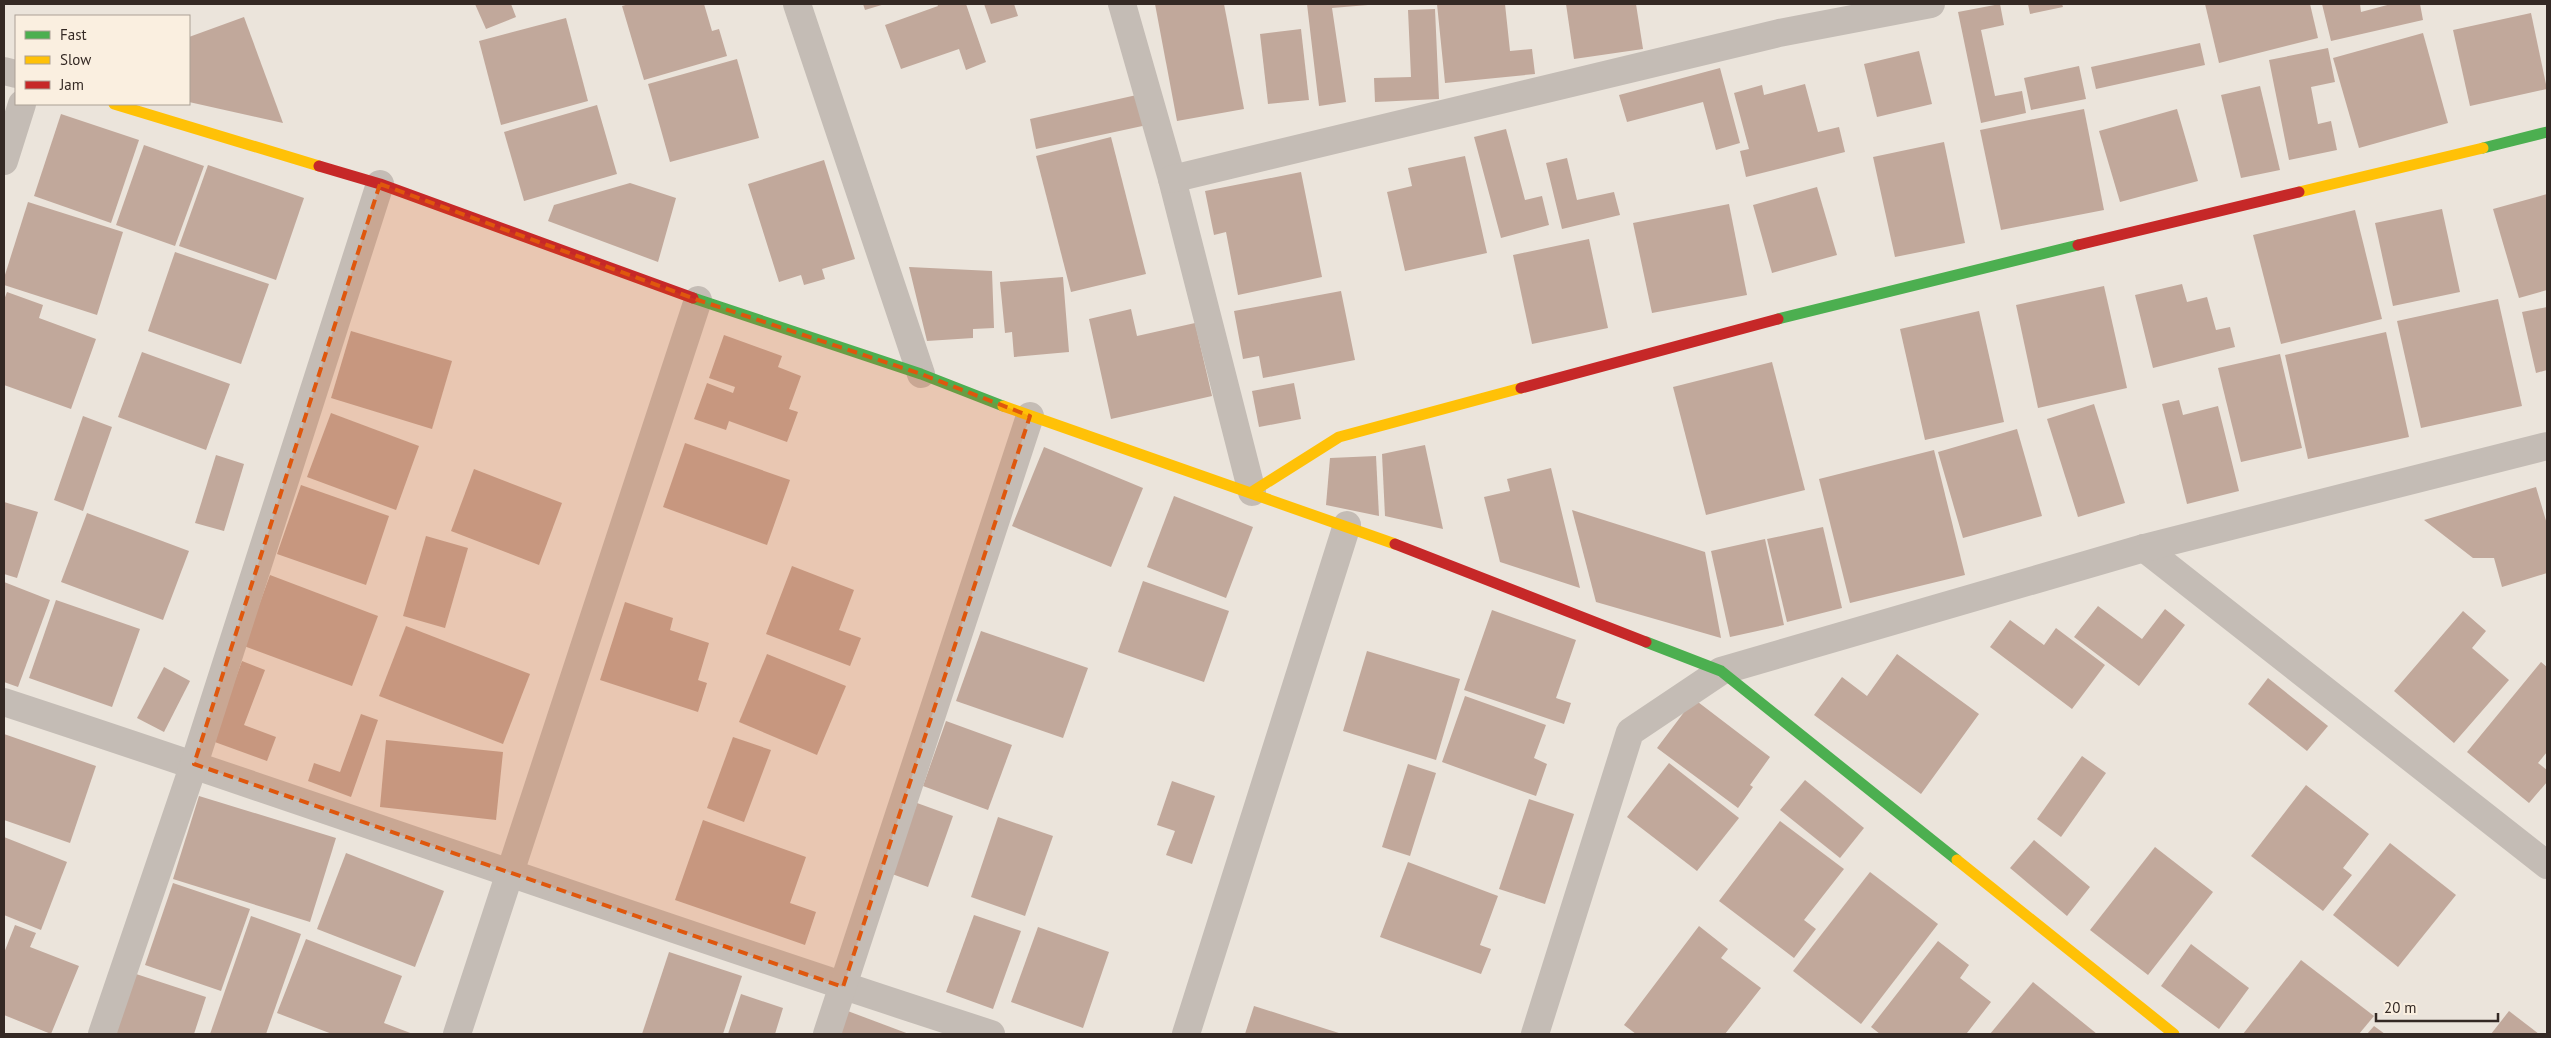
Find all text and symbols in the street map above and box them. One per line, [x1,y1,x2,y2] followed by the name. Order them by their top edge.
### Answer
[15,15,190,105] legend
[60,25,87,44] text: Fast
[60,50,91,69] text: Slow
[59,75,84,94] text: Jam
[2376,990,2498,1022] scale bar
[2384,998,2417,1017] text: 20 m

